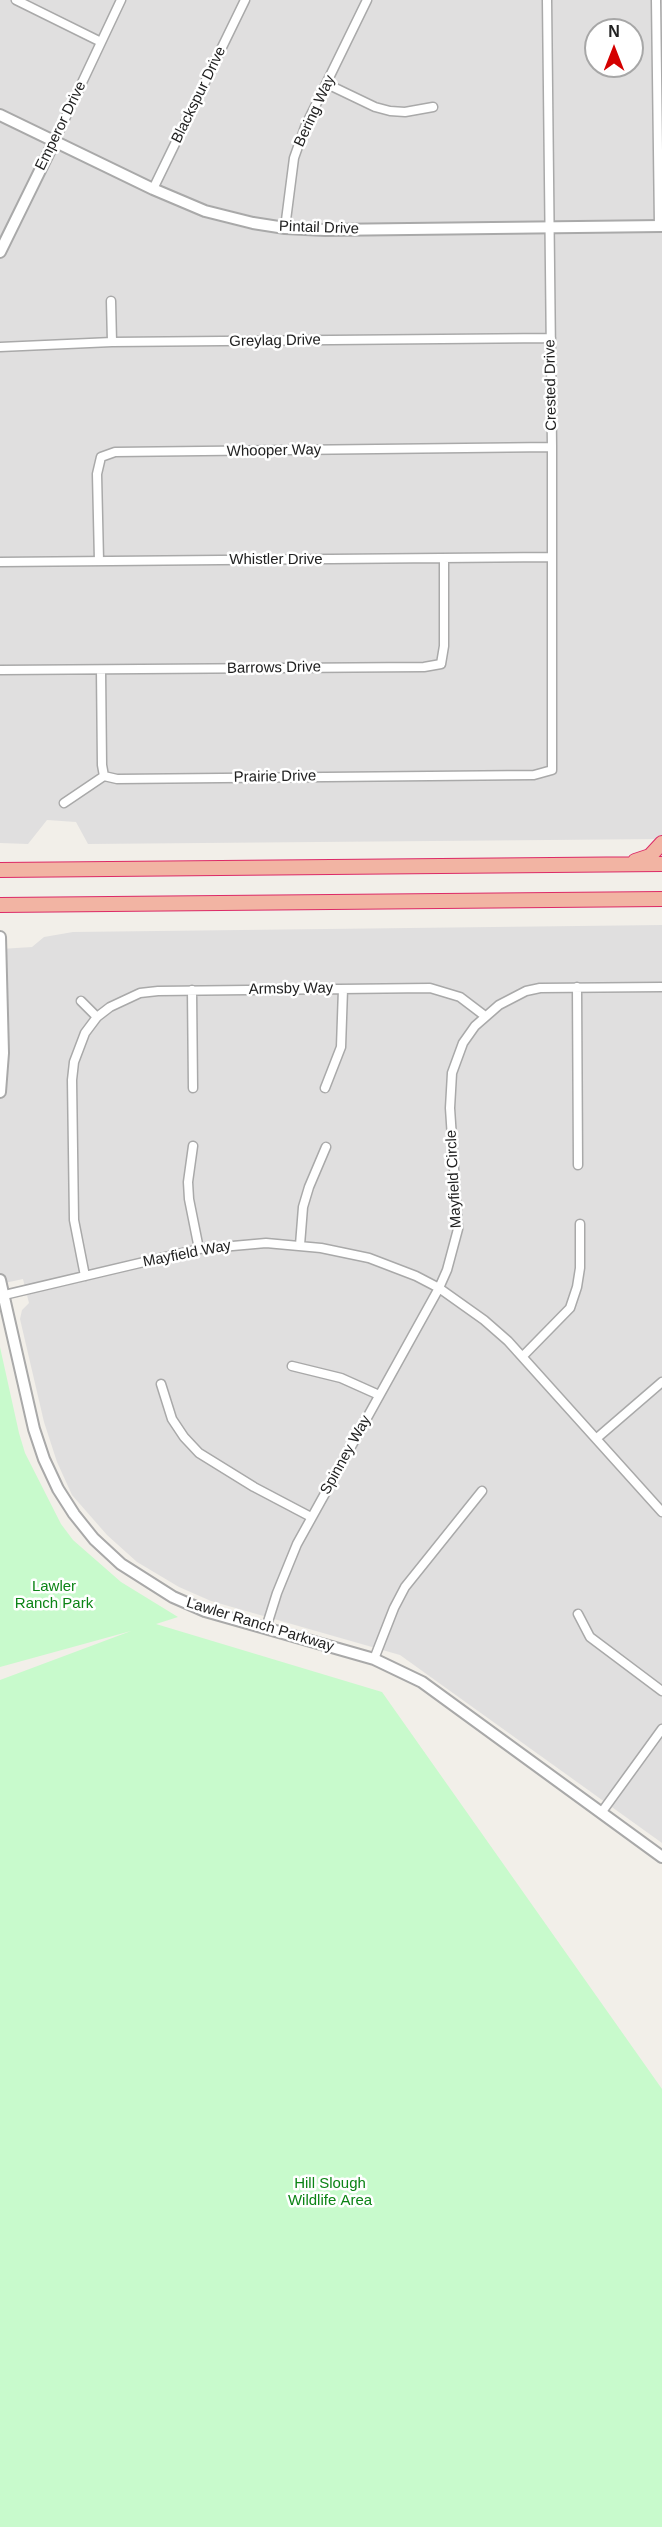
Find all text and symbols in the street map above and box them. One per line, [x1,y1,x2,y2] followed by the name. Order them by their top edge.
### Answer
[584,18,644,78] north arrow
[608,23,620,40] text: N
[168,44,230,146] street label: Blackspur Drive
[291,72,339,150] street label: Bering Way
[32,79,90,173] street label: Emperor Drive
[279,218,359,238] street label: Pintail Drive
[229,331,321,351] street label: Greylag Drive
[541,339,561,431] street label: Crested Drive
[227,441,321,461] street label: Whooper Way
[229,551,323,569] street label: Whistler Drive
[227,658,321,678] street label: Barrows Drive
[234,767,316,787] street label: Prairie Drive
[249,979,333,999] street label: Armsby Way
[442,1129,466,1229] street label: Mayfield Circle
[141,1237,233,1271] street label: Mayfield Way
[317,1412,375,1498] street label: Spinney Way
[15,1578,93,1613] park label: Lawler Ranch Park
[184,1594,336,1656] street label: Lawler Ranch Parkway
[288,2175,372,2210] park label: Hill Slough Wildlife Area

